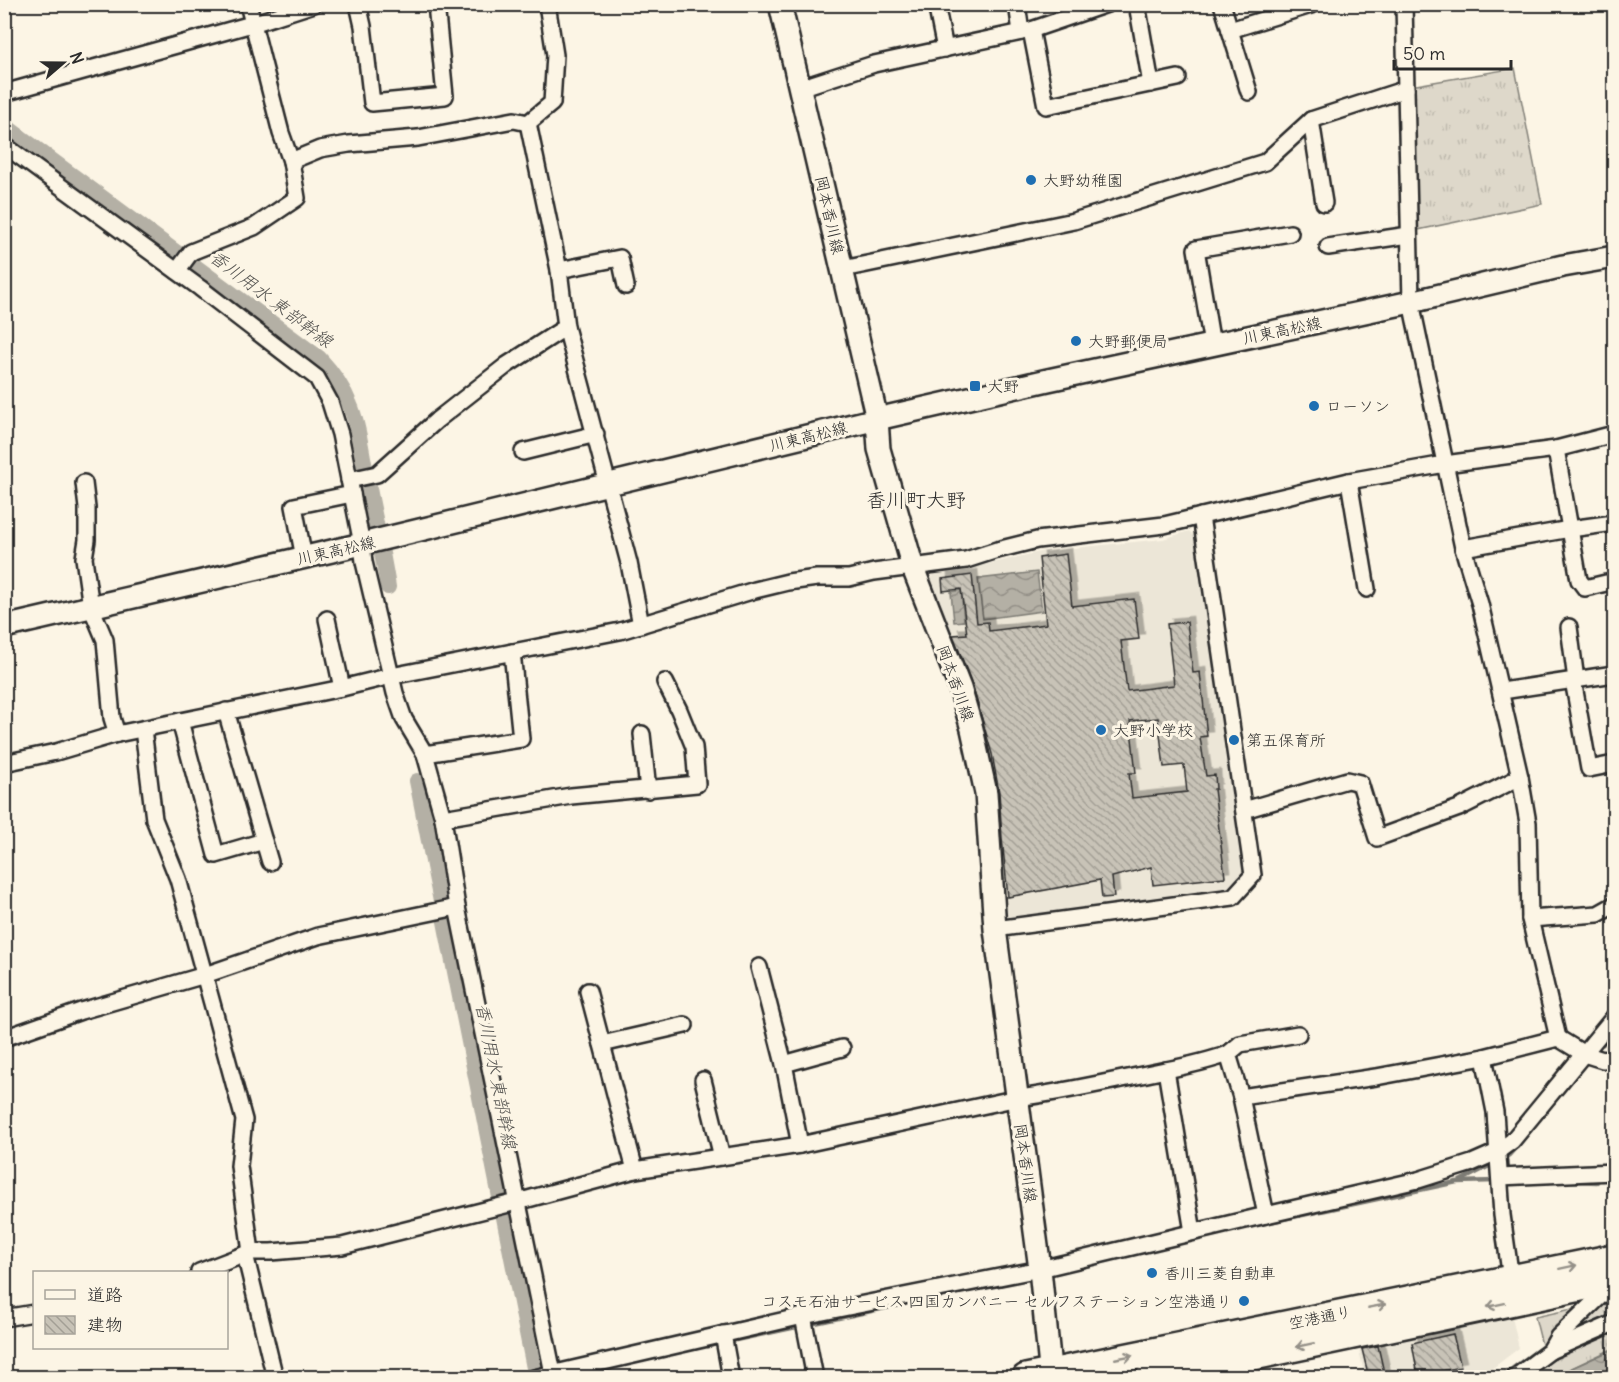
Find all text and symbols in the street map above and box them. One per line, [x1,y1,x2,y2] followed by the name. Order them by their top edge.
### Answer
[33,33,93,93] north arrow
[1394,33,1511,71] scale bar
[1403,42,1445,65] text: 50 m
[66,49,88,66] text: N
[1043,170,1123,190] place label: 大野幼稚園
[1024,173,1038,187] marker: 大野幼稚園
[811,174,849,256] street label: 岡本香川線
[205,245,338,353] water label: 香川用水 東部幹線
[1241,312,1323,348] street label: 川東高松線
[1088,331,1168,351] place label: 大野郵便局
[1069,334,1083,348] marker: 大野郵便局
[987,376,1019,396] place label: 大野
[968,379,982,393] marker: 大野
[1326,396,1390,416] place label: ローソン
[1307,399,1321,413] marker: ローソン
[767,417,849,455] street label: 川東高松線
[866,487,966,512] district label: 香川町大野
[295,531,377,569] street label: 川東高松線
[933,642,979,724] street label: 岡本香川線
[1113,720,1193,740] place label: 大野小学校
[1094,723,1108,737] marker: 大野小学校
[1246,730,1326,750] place label: 第五保育所
[1227,733,1241,747] marker: 第五保育所
[471,1001,522,1152] water label: 香川用水 東部幹線
[1011,1122,1041,1204] street label: 岡本香川線
[1558,1261,1578,1272] one-way arrow
[1164,1263,1276,1283] place label: 香川三菱自動車
[1145,1266,1159,1280] marker: 香川三菱自動車
[33,1271,228,1349] legend
[87,1283,123,1306] text: 道路
[761,1291,1232,1311] place label: コスモ石油サービス 四国カンパニー セルフステーション空港通り
[1237,1294,1251,1308] marker: コスモ石油サービス 四国カンパニー セルフステーション空港通り
[1367,1300,1387,1311] one-way arrow
[1486,1300,1506,1311] one-way arrow
[1287,1301,1353,1333] street label: 空港通り
[87,1313,123,1336] text: 建物
[1296,1340,1315,1351] one-way arrow
[1114,1351,1134,1362] one-way arrow

